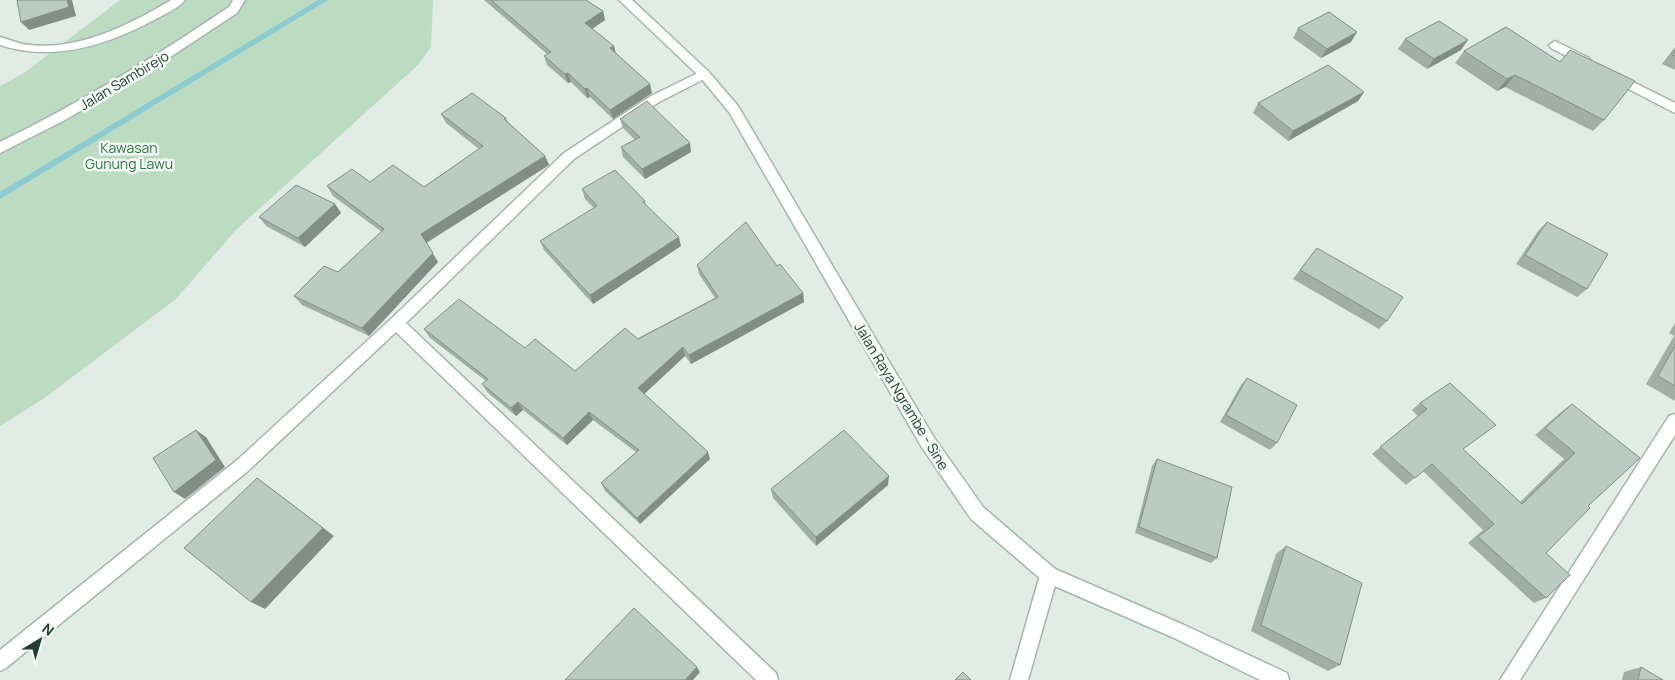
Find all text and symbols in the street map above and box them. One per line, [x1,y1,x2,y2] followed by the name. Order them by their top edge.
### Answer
[76,46,172,114] street label: Jalan Sambirejo
[85,138,173,173] park label: Kawasan Gunung Lawu
[850,319,954,473] street label: Jalan Raya Ngrambe - Sine
[15,615,65,665] north arrow
[38,619,58,640] text: N

